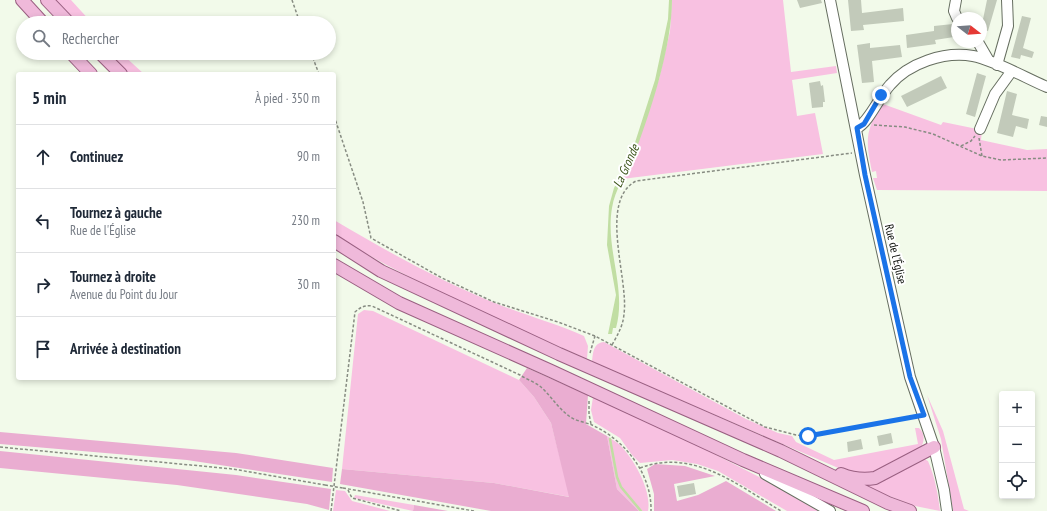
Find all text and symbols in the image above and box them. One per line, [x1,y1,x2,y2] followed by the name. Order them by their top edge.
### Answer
[951,12,987,48] north arrow
[16,16,336,60] search box
[30,27,52,49] icon: search
[62,29,119,48] text: Rechercher
[872,86,890,104] route end
[32,87,66,109] text: 5 min
[255,90,320,107] text: À pied · 350 m
[609,140,644,190] water label: La Gronde
[32,146,54,168] icon: ahead
[70,147,123,166] text: Continuez
[297,148,320,165] text: 90 m
[70,203,162,222] text: Tournez à gauche
[32,210,54,232] icon: left
[291,212,320,229] text: 230 m
[70,222,136,239] text: Rue de l'Église
[882,223,910,285] street label: Rue de l'Église
[70,267,156,286] text: Tournez à droite
[32,274,54,296] icon: right
[297,276,320,293] text: 30 m
[70,286,178,303] text: Avenue du Point du Jour
[32,338,54,360] icon: arrive
[70,339,181,358] text: Arrivée à destination
[999,391,1035,499] map controls
[999,391,1035,427] button: +
[799,427,817,445] route start
[999,427,1035,463] button: −
[999,463,1035,499] button: locate

